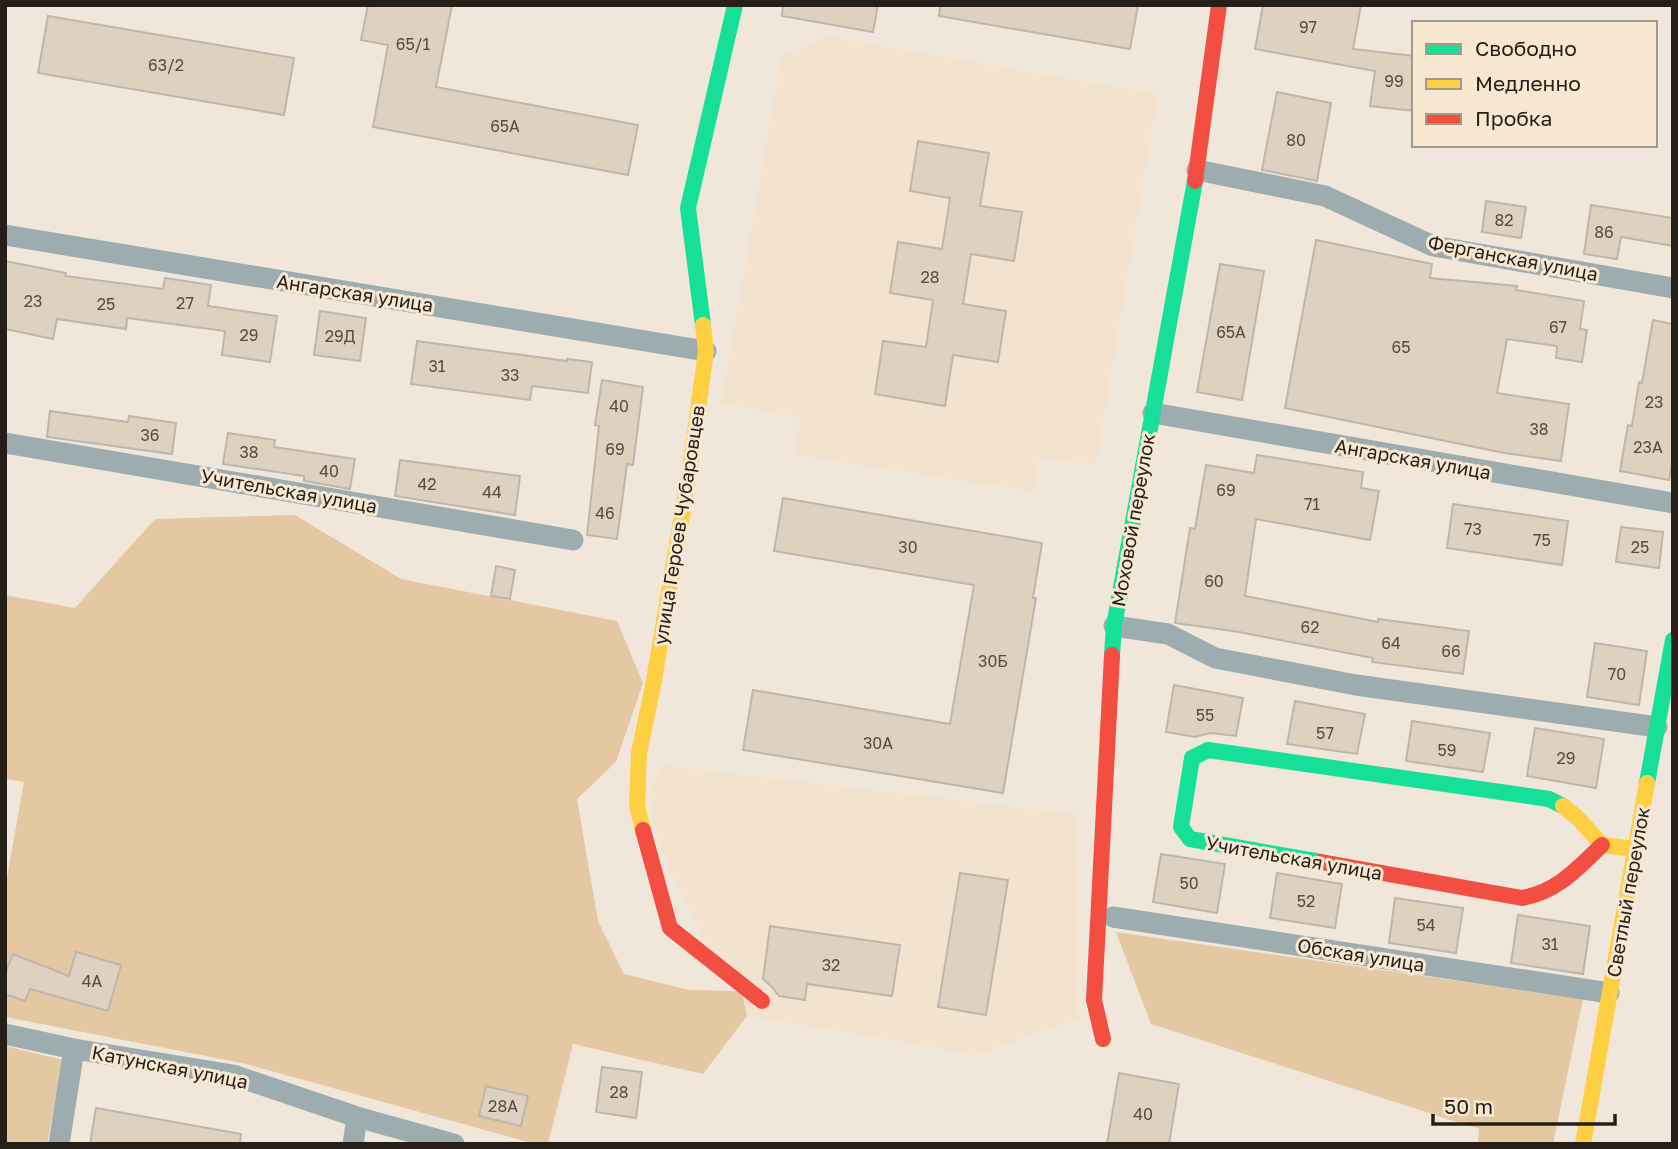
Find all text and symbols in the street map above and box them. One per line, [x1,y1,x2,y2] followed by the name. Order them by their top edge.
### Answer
[1299,17,1317,37] house number: 97
[1412,21,1657,147] legend
[396,34,430,54] house number: 65/1
[1475,35,1577,61] text: Свободно
[148,55,184,75] house number: 63/2
[1475,70,1581,96] text: Медленно
[1384,71,1404,91] house number: 99
[1475,105,1553,131] text: Пробка
[490,116,520,136] house number: 65А
[1286,130,1306,150] house number: 80
[1494,210,1514,230] house number: 82
[1594,222,1614,242] house number: 86
[1426,230,1600,285] street label: Ферганская улица
[920,267,940,287] house number: 28
[275,269,435,316] street label: Ангарская улица
[24,291,42,311] house number: 23
[176,293,194,313] house number: 27
[97,294,115,314] house number: 25
[1549,317,1567,337] house number: 67
[1216,322,1246,342] house number: 65А
[240,325,258,345] house number: 29
[325,326,356,346] house number: 29Д
[1392,337,1410,357] house number: 65
[428,356,446,376] house number: 31
[501,365,519,385] house number: 33
[1645,392,1663,412] house number: 23
[609,396,629,416] house number: 40
[648,403,709,646] street label: улица Героев Чубаровцев
[1529,419,1549,439] house number: 38
[140,425,160,445] house number: 36
[1106,431,1159,608] street label: Моховой переулок
[1333,433,1493,484] street label: Ангарская улица
[1633,437,1663,457] house number: 23А
[605,439,625,459] house number: 69
[239,442,259,462] house number: 38
[319,461,339,481] house number: 40
[199,464,379,517] street label: Учительская улица
[417,474,437,494] house number: 42
[1216,480,1236,500] house number: 69
[482,482,502,502] house number: 44
[1304,494,1320,514] house number: 71
[595,503,615,523] house number: 46
[1464,519,1482,539] house number: 73
[1533,530,1551,550] house number: 75
[898,537,918,557] house number: 30
[1631,537,1649,557] house number: 25
[1204,571,1224,591] house number: 60
[1301,617,1319,637] house number: 62
[1381,633,1401,653] house number: 64
[1441,641,1461,661] house number: 66
[978,651,1008,671] house number: 30Б
[1608,664,1626,684] house number: 70
[1196,705,1214,725] house number: 55
[1316,723,1334,743] house number: 57
[863,733,893,753] house number: 30А
[1438,740,1456,760] house number: 59
[1557,748,1575,768] house number: 29
[1601,805,1654,979] street label: Светлый переулок
[1204,831,1384,884] street label: Учительская улица
[1179,873,1199,893] house number: 50
[1297,891,1315,911] house number: 52
[1416,915,1436,935] house number: 54
[1296,933,1426,976] street label: Обская улица
[1541,934,1559,954] house number: 31
[822,955,840,975] house number: 32
[82,971,103,991] house number: 4А
[90,1040,250,1093] street label: Катунская улица
[609,1082,629,1102] house number: 28
[1433,1082,1615,1126] scale bar
[1444,1093,1493,1119] text: 50 m
[488,1096,518,1116] house number: 28А
[1133,1104,1153,1124] house number: 40

